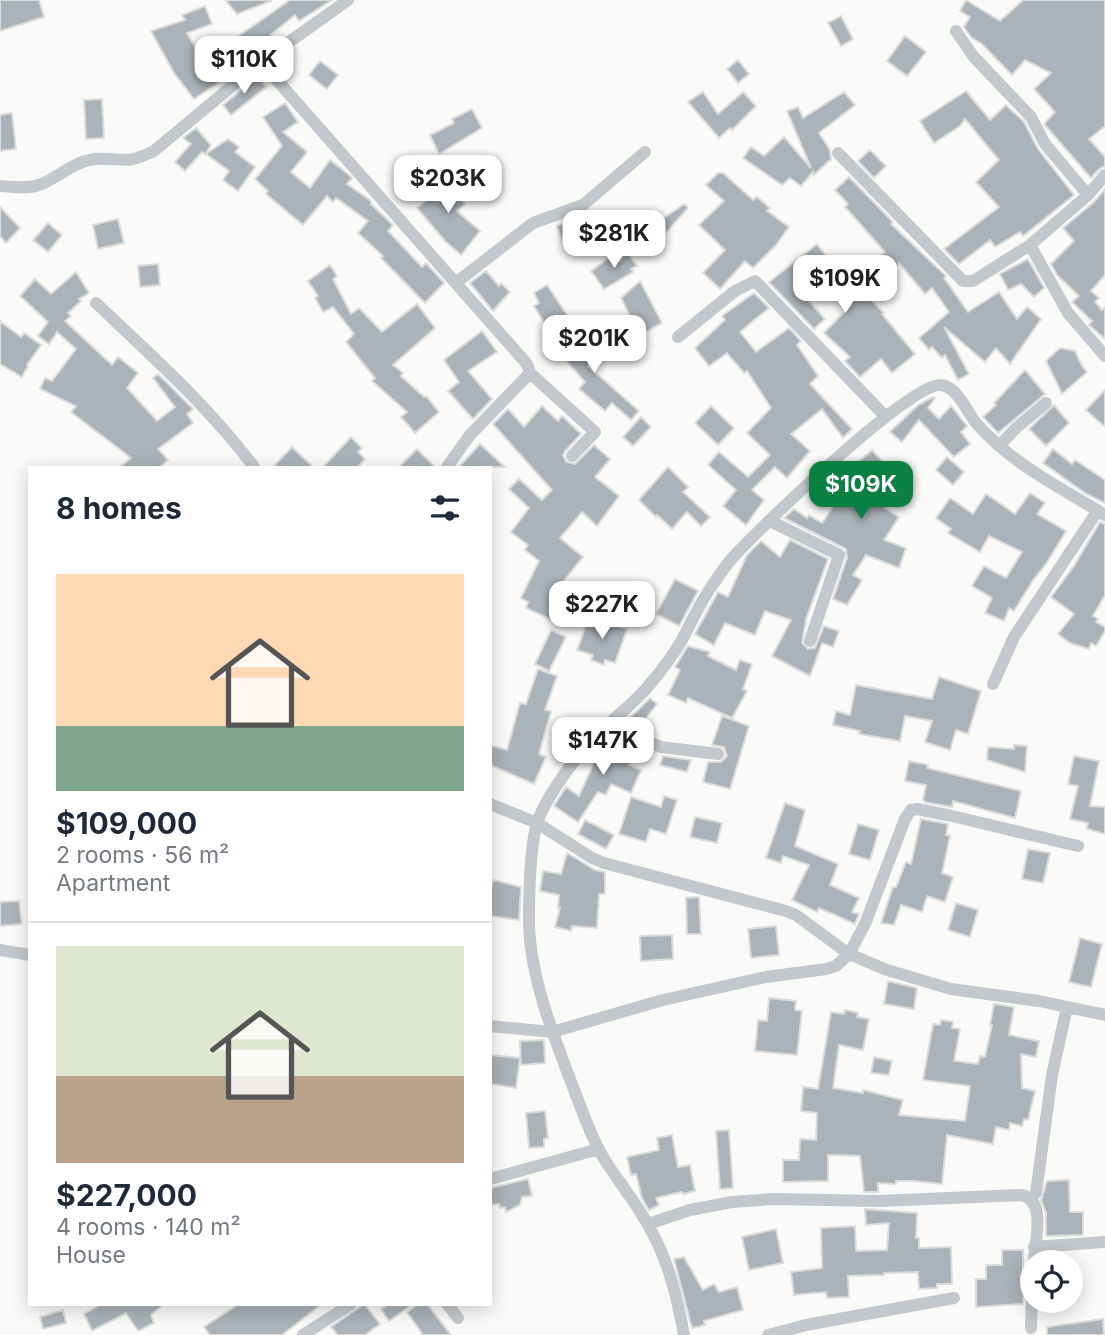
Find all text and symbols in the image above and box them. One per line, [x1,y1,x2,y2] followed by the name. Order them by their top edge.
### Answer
[195,36,293,96] pin: $110K
[211,45,277,73] text: $110K
[399,156,497,215] pin: $203K
[410,164,486,192] text: $203K
[565,210,663,270] pin: $281K
[579,219,649,247] text: $281K
[796,256,894,315] pin: $109K
[809,264,881,292] text: $109K
[545,316,643,375] pin: $201K
[558,324,630,352] text: $201K
[812,462,910,521] pin: $109K
[825,470,897,498] text: $109K
[426,489,464,527] icon: filters
[56,490,182,526] text: 8 homes
[553,582,651,641] pin: $227K
[565,590,639,618] text: $227K
[197,620,323,746] icon: home
[554,718,652,777] pin: $147K
[568,726,638,754] text: $147K
[56,805,197,841] text: $109,000
[56,841,229,869] text: 2 rooms · 56 m²
[56,869,170,897] text: Apartment
[197,992,323,1118] icon: home
[56,1177,197,1213] text: $227,000
[56,1213,241,1241] text: 4 rooms · 140 m²
[56,1241,126,1269] text: House
[1020,1250,1083,1313] map controls
[1020,1250,1083,1313] button: locate

